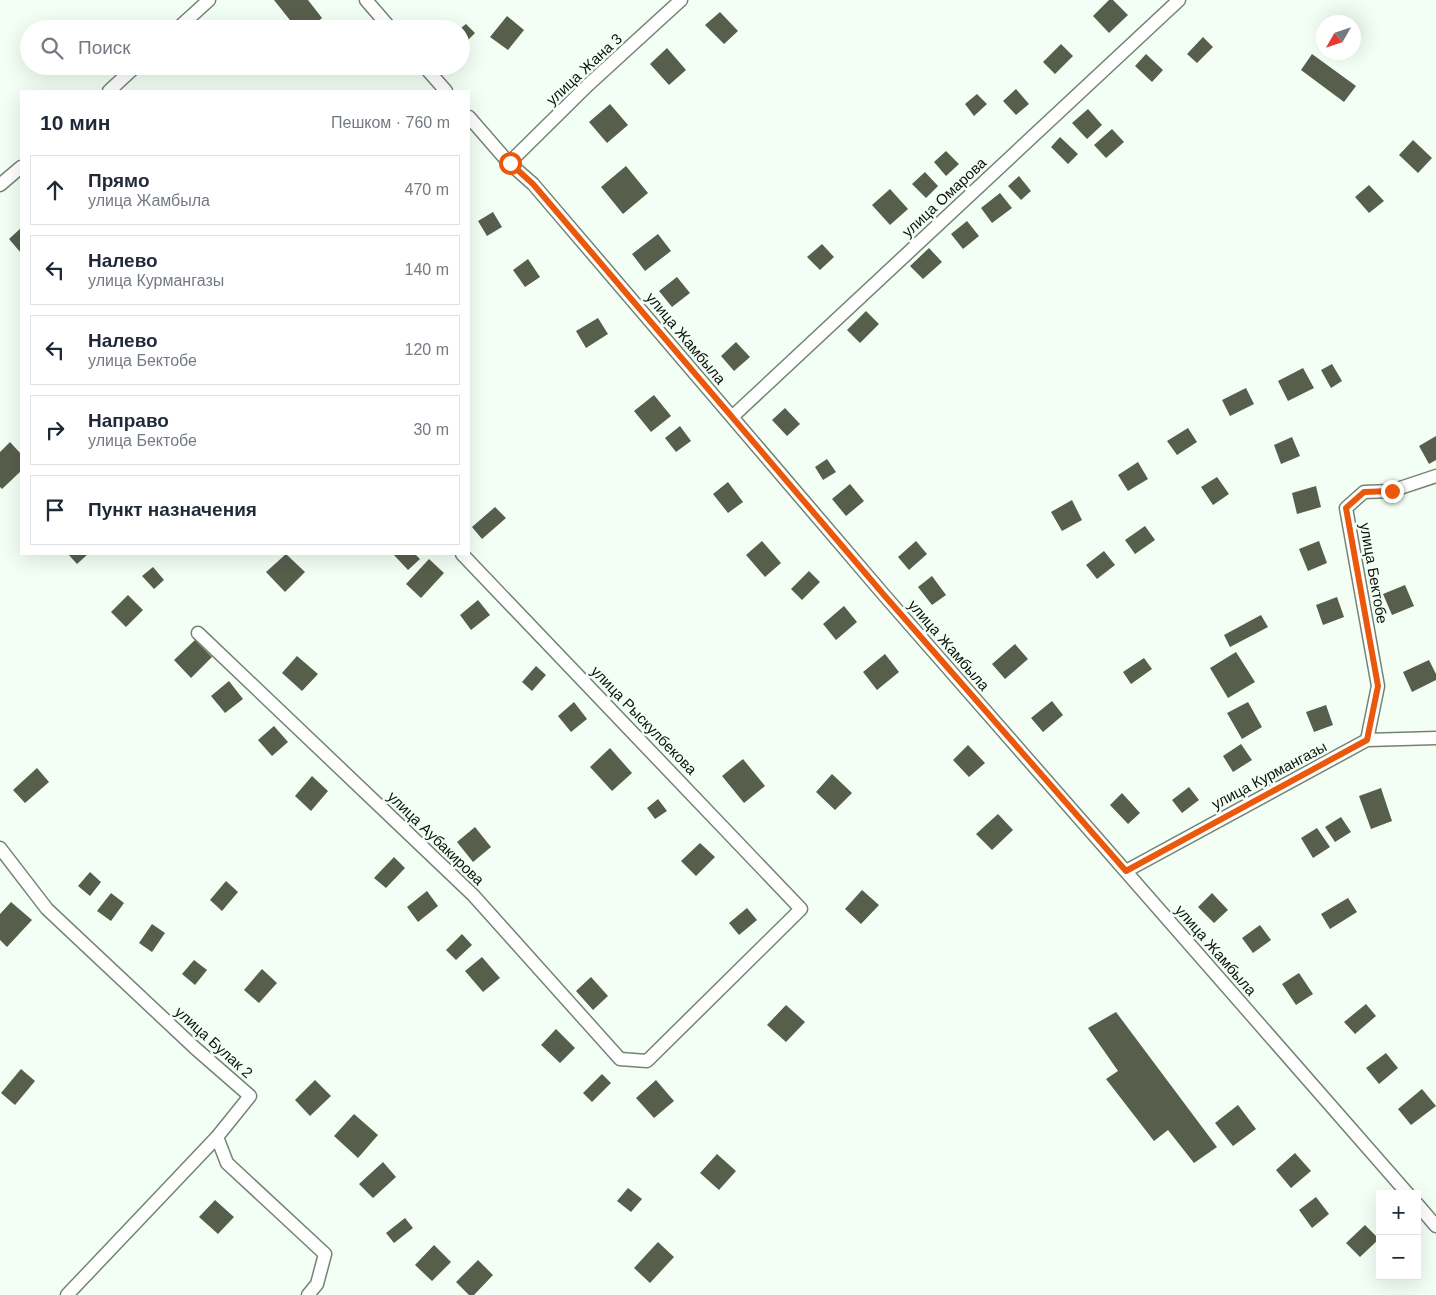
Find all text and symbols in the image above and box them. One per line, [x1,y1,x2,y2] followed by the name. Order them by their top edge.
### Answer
[1316,15,1361,60] north arrow
[20,20,470,75] search box
[543,30,625,108] street label: улица Жана 3
[38,34,66,62] icon: search
[78,37,131,58] text: Поиск
[40,111,110,134] text: 10 мин
[331,114,450,131] text: Пешком · 760 m
[499,152,522,175] route start
[899,153,990,240] street label: улица Омарова
[88,170,150,191] text: Прямо
[41,176,69,204] icon: ahead
[405,181,449,198] text: 470 m
[88,192,210,209] text: улица Жамбыла
[88,250,158,271] text: Налево
[41,256,69,284] icon: left
[405,261,449,278] text: 140 m
[88,272,224,289] text: улица Курмангазы
[643,289,730,388] street label: улица Жамбыла
[88,330,158,351] text: Налево
[41,336,69,364] icon: left
[405,341,449,358] text: 120 m
[88,352,197,369] text: улица Бектобе
[88,410,169,431] text: Направо
[41,416,69,444] icon: right
[413,421,449,438] text: 30 m
[88,432,197,449] text: улица Бектобе
[1381,480,1404,503] route end
[41,496,69,524] icon: arrive
[88,499,257,520] text: Пункт назначения
[1357,521,1391,625] street label: улица Бектобе
[905,596,993,694] street label: улица Жамбыла
[588,662,701,778] street label: улица Рыскулбекова
[1209,738,1329,812] street label: улица Курмангазы
[384,788,488,889] street label: улица Аубакирова
[1172,901,1260,999] street label: улица Жамбыла
[172,1003,256,1081] street label: улица Булак 2
[1376,1190,1421,1280] map controls
[1376,1190,1421,1235] button: +
[1376,1235,1421,1280] button: −

